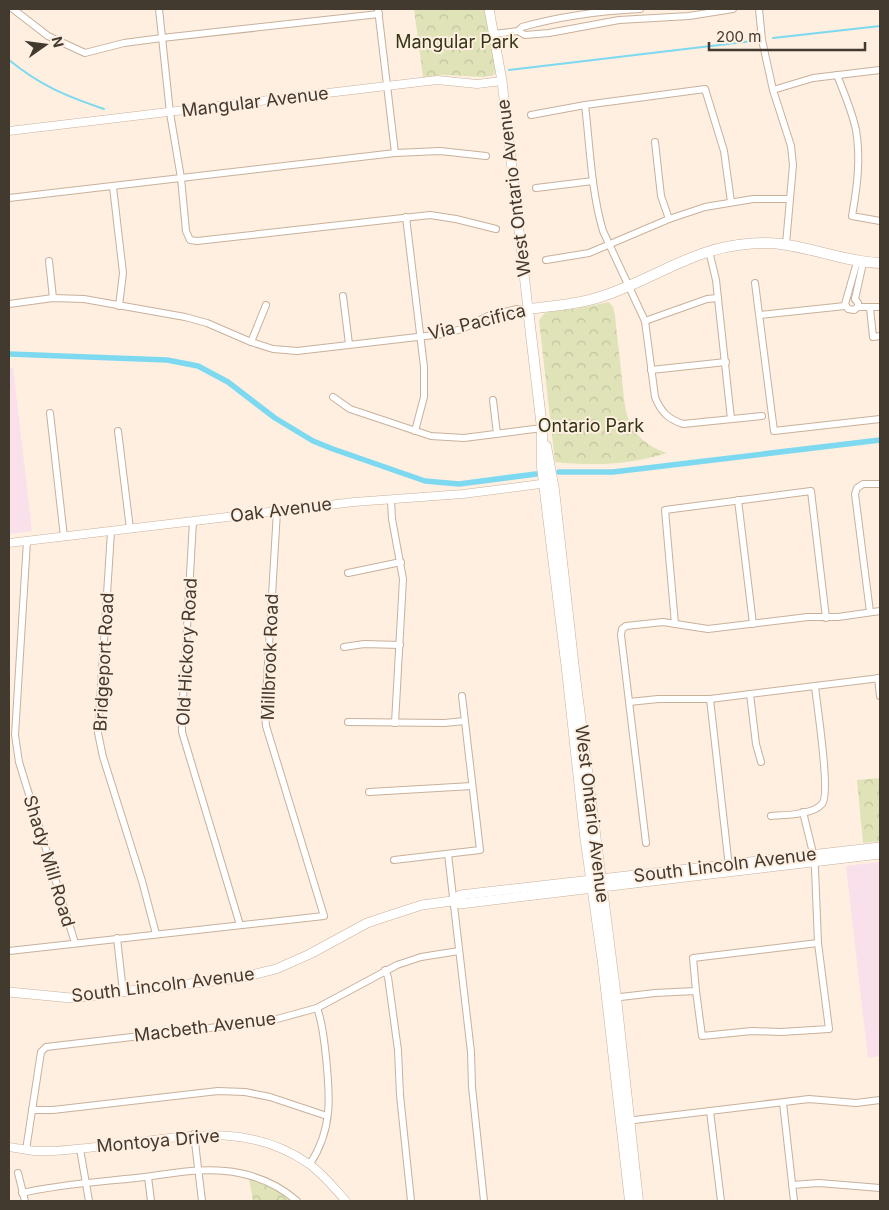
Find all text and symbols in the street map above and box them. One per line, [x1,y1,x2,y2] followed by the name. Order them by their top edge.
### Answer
[20,20,70,70] north arrow
[709,20,865,52] scale bar
[716,27,761,46] text: 200 m
[395,31,519,52] park label: Mangular Park
[49,35,68,49] text: N
[180,82,330,121] street label: Mangular Avenue
[492,98,535,278] street label: West Ontario Avenue
[426,299,528,344] street label: Via Pacifica
[538,415,644,436] park label: Ontario Park
[229,493,333,526] street label: Oak Avenue
[172,577,201,726] street label: Old Hickory Road
[89,592,118,732] street label: Bridgeport Road
[257,593,282,721] street label: Millbrook Road
[571,724,614,904] street label: West Ontario Avenue
[19,793,79,929] street label: Shady Mill Road
[632,843,818,886] street label: South Lincoln Avenue
[70,963,256,1006] street label: South Lincoln Avenue
[133,1007,277,1046] street label: Macbeth Avenue
[95,1125,220,1156] street label: Montoya Drive

